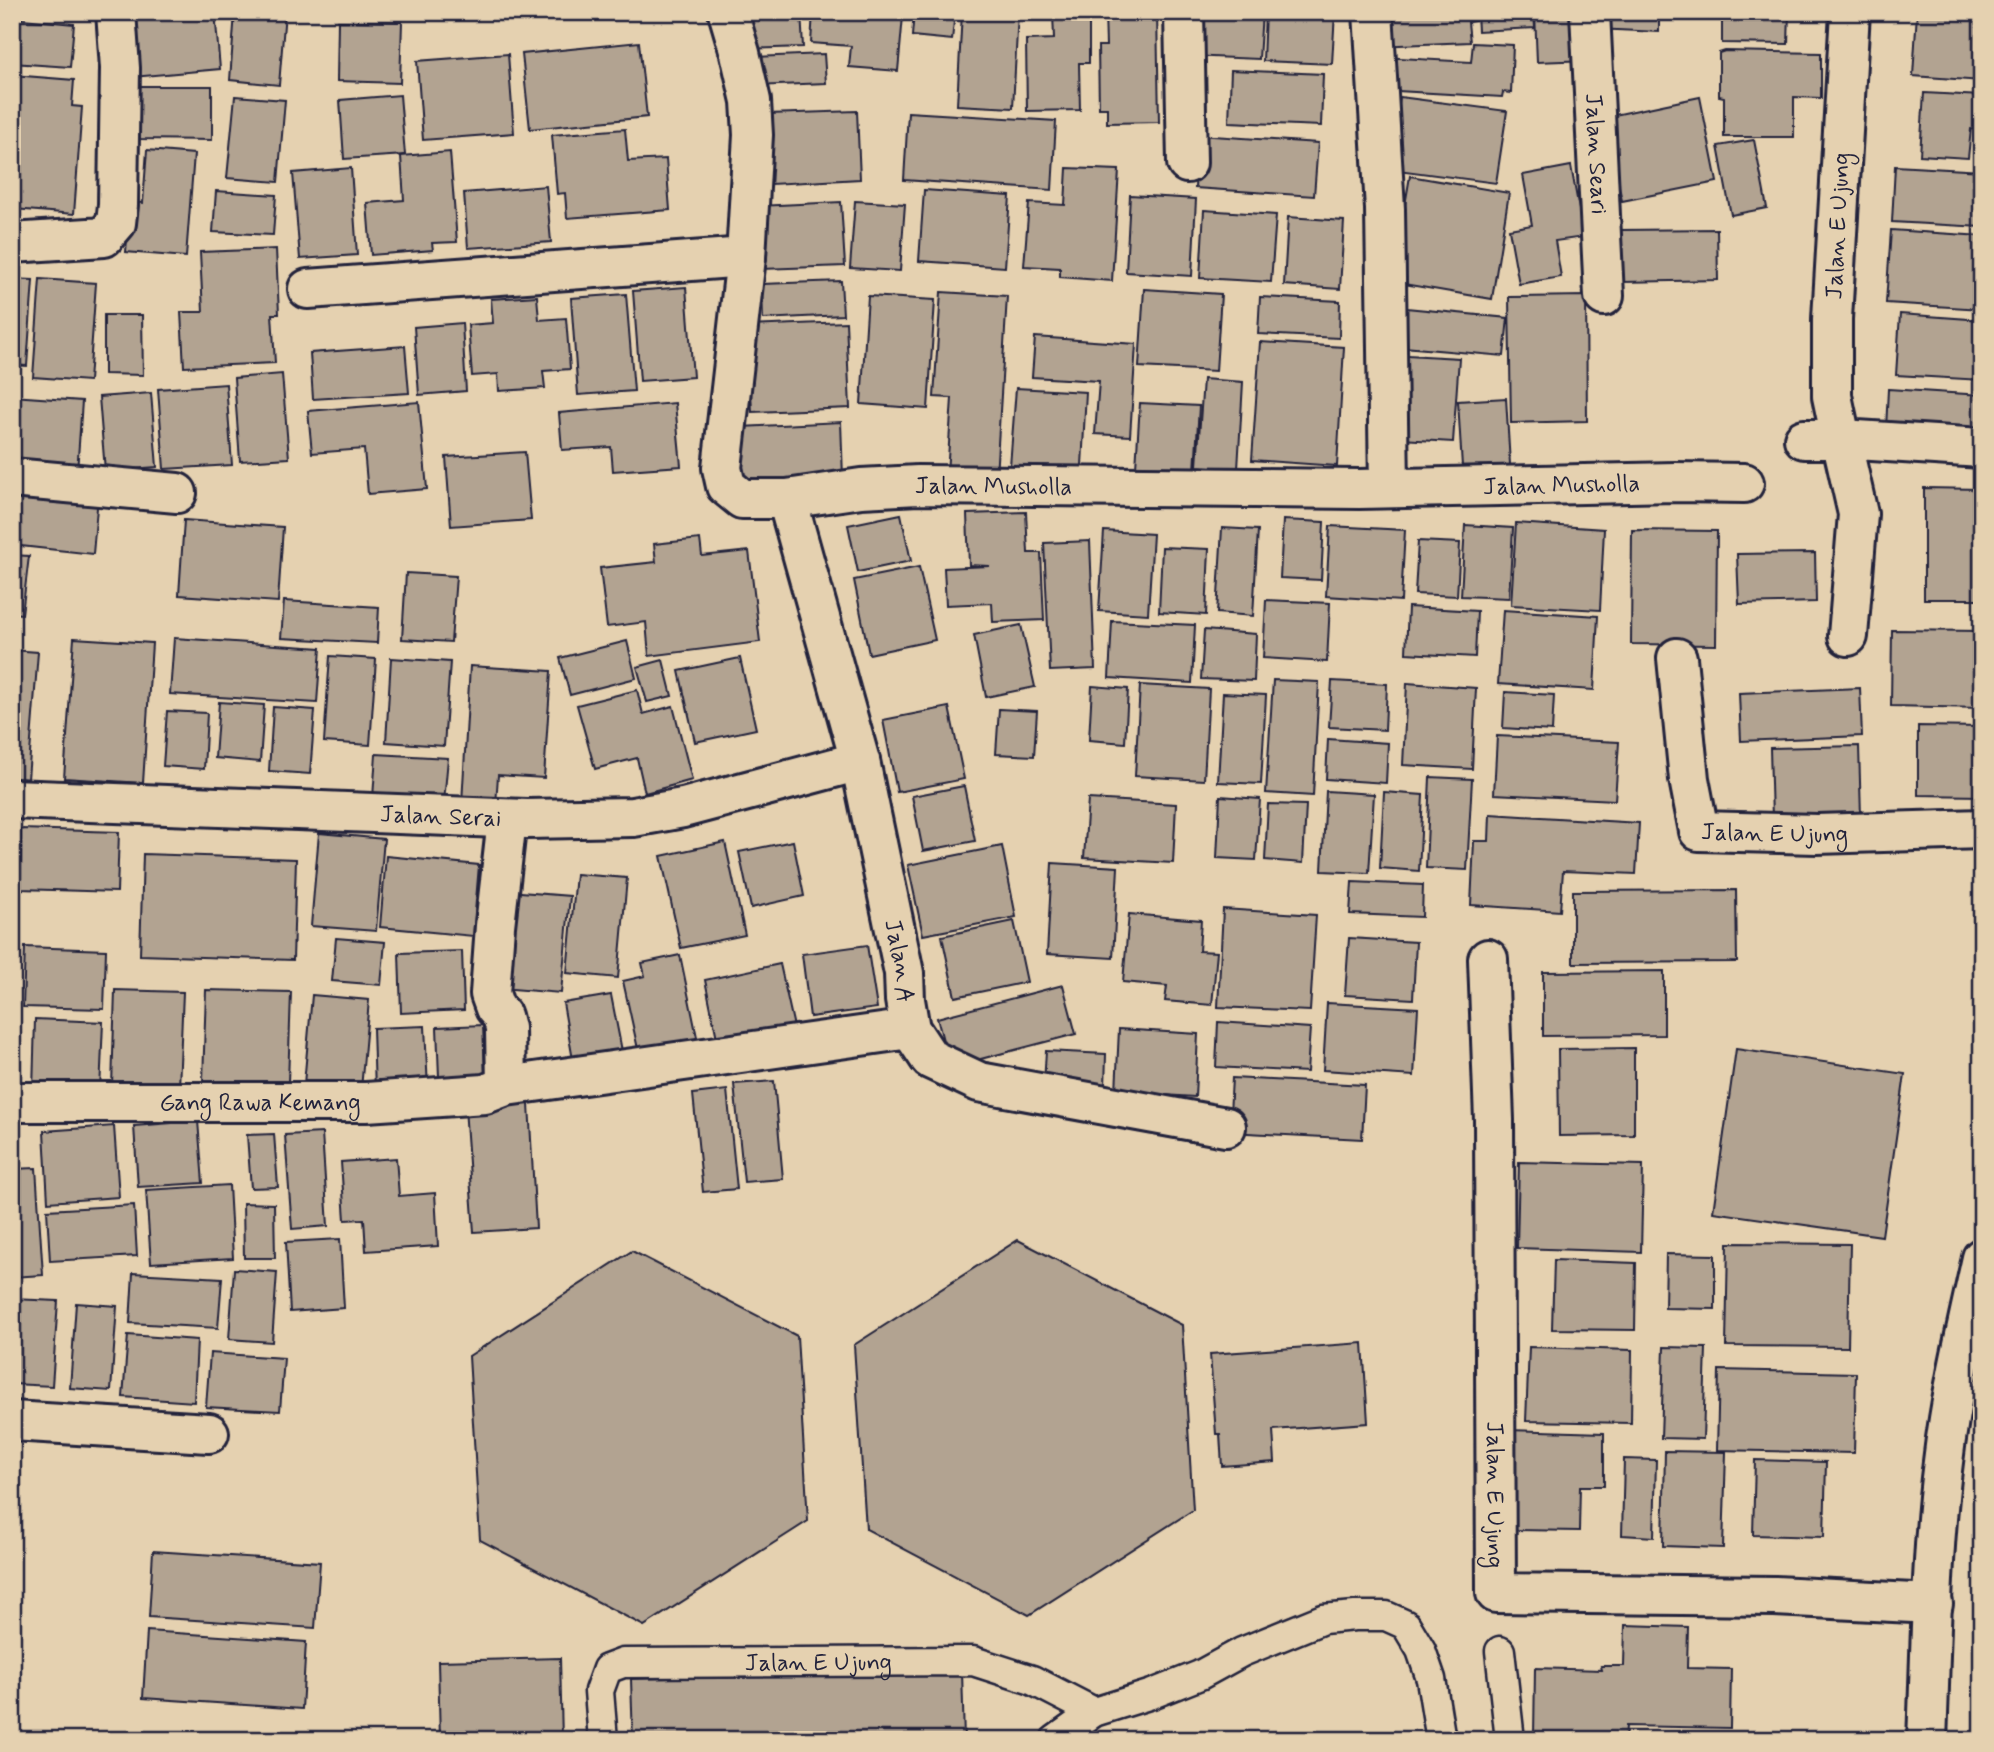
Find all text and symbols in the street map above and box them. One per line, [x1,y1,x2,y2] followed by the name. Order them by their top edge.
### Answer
[1577,92,1614,215] street label: Jalan Seari
[1819,152,1860,300] street label: Jalan E Ujung
[1483,469,1640,503] street label: Jalan Musholla
[915,471,1072,503] street label: Jalan Musholla
[379,799,502,835] street label: Jalan Serai
[1700,817,1849,852] street label: Jalan E Ujung
[876,916,919,1003] street label: Jalan A
[159,1088,361,1121] street label: Gang Rawa Kemang
[1477,1421,1510,1569] street label: Jalan E Ujung
[745,1647,892,1681] street label: Jalan E Ujung

